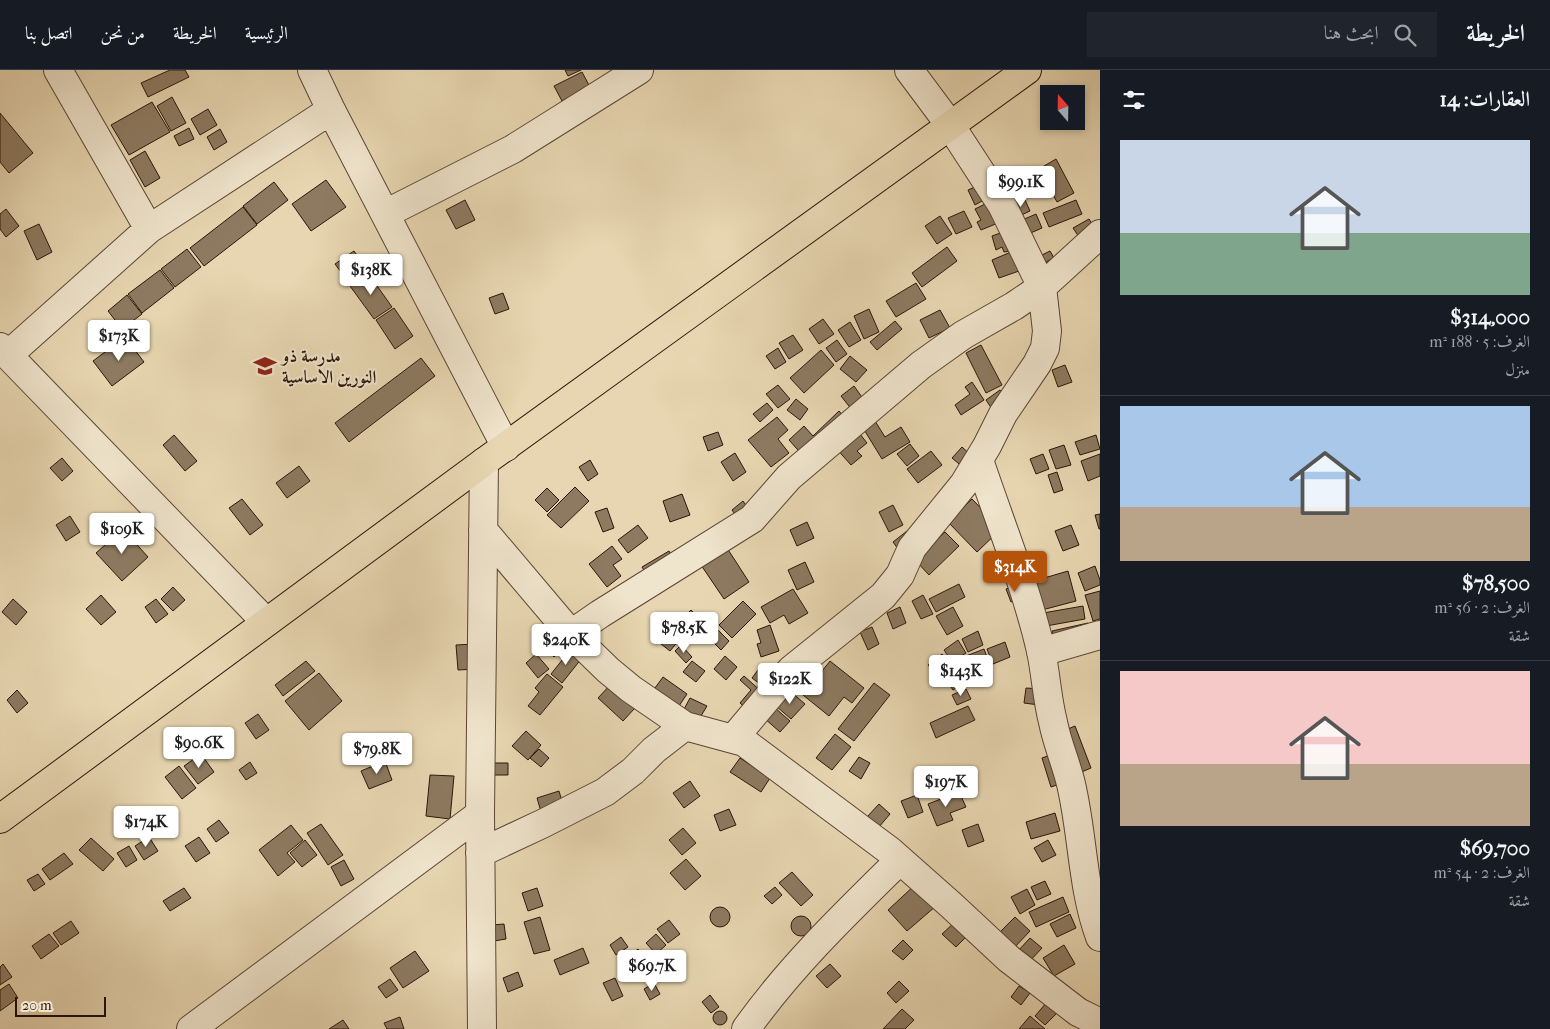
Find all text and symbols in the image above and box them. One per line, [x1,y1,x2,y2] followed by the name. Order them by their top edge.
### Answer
[1087,12,1437,57] search box
[1467,19,1525,47] text: الخريطة
[1391,21,1419,49] icon: search
[1324,22,1379,44] text: ابحث هنا
[25,23,72,44] text: اتصل بنا
[100,23,145,44] text: من نحن
[173,23,217,44] text: الخريطة
[245,23,288,44] text: الرئيسية
[1040,85,1085,130] north arrow
[1040,85,1085,130] map controls
[1120,86,1148,114] icon: filters
[1439,87,1530,111] text: العقارات: 14
[980,166,1062,208] pin: $99.1K
[998,172,1044,191] text: $99.1K
[1280,173,1370,263] icon: home
[336,254,406,296] pin: $138K
[351,260,391,279] text: $138K
[1450,305,1530,329] text: $314,000
[84,320,154,362] pin: $173K
[99,326,139,345] text: $173K
[1429,332,1530,351] text: الغرف: 5 · 188 m²
[280,346,376,388] place label: مدرسة ذو النورين الاساسية
[252,353,278,379] school or university icon: مدرسة ذو النورين الاساسية
[1505,360,1530,379] text: منزل
[1280,438,1370,528] icon: home
[87,512,157,555] pin: $109K
[100,519,144,538] text: $109K
[980,550,1050,593] pin: $314K
[994,557,1036,576] text: $314K
[1462,571,1530,595] text: $78,500
[1434,598,1530,617] text: الغرف: 2 · 56 m²
[643,612,725,654] pin: $78.5K
[661,618,707,637] text: $78.5K
[531,624,601,666] pin: $240K
[1509,626,1530,645] text: شقة
[543,630,589,649] text: $240K
[926,654,996,697] pin: $143K
[940,661,982,680] text: $143K
[755,662,825,705] pin: $122K
[769,669,811,688] text: $122K
[1280,703,1370,793] icon: home
[158,726,240,769] pin: $90.6K
[336,732,418,775] pin: $79.8K
[174,733,224,752] text: $90.6K
[353,739,401,758] text: $79.8K
[911,766,981,808] pin: $197K
[925,772,967,791] text: $197K
[111,806,181,848] pin: $174K
[125,812,167,831] text: $174K
[1460,836,1530,860] text: $69,700
[1433,863,1530,882] text: الغرف: 2 · 54 m²
[1509,891,1530,910] text: شقة
[611,950,693,992] pin: $69.7K
[628,956,676,975] text: $69.7K
[15,994,106,1017] scale bar
[22,997,52,1014] text: 20 m

